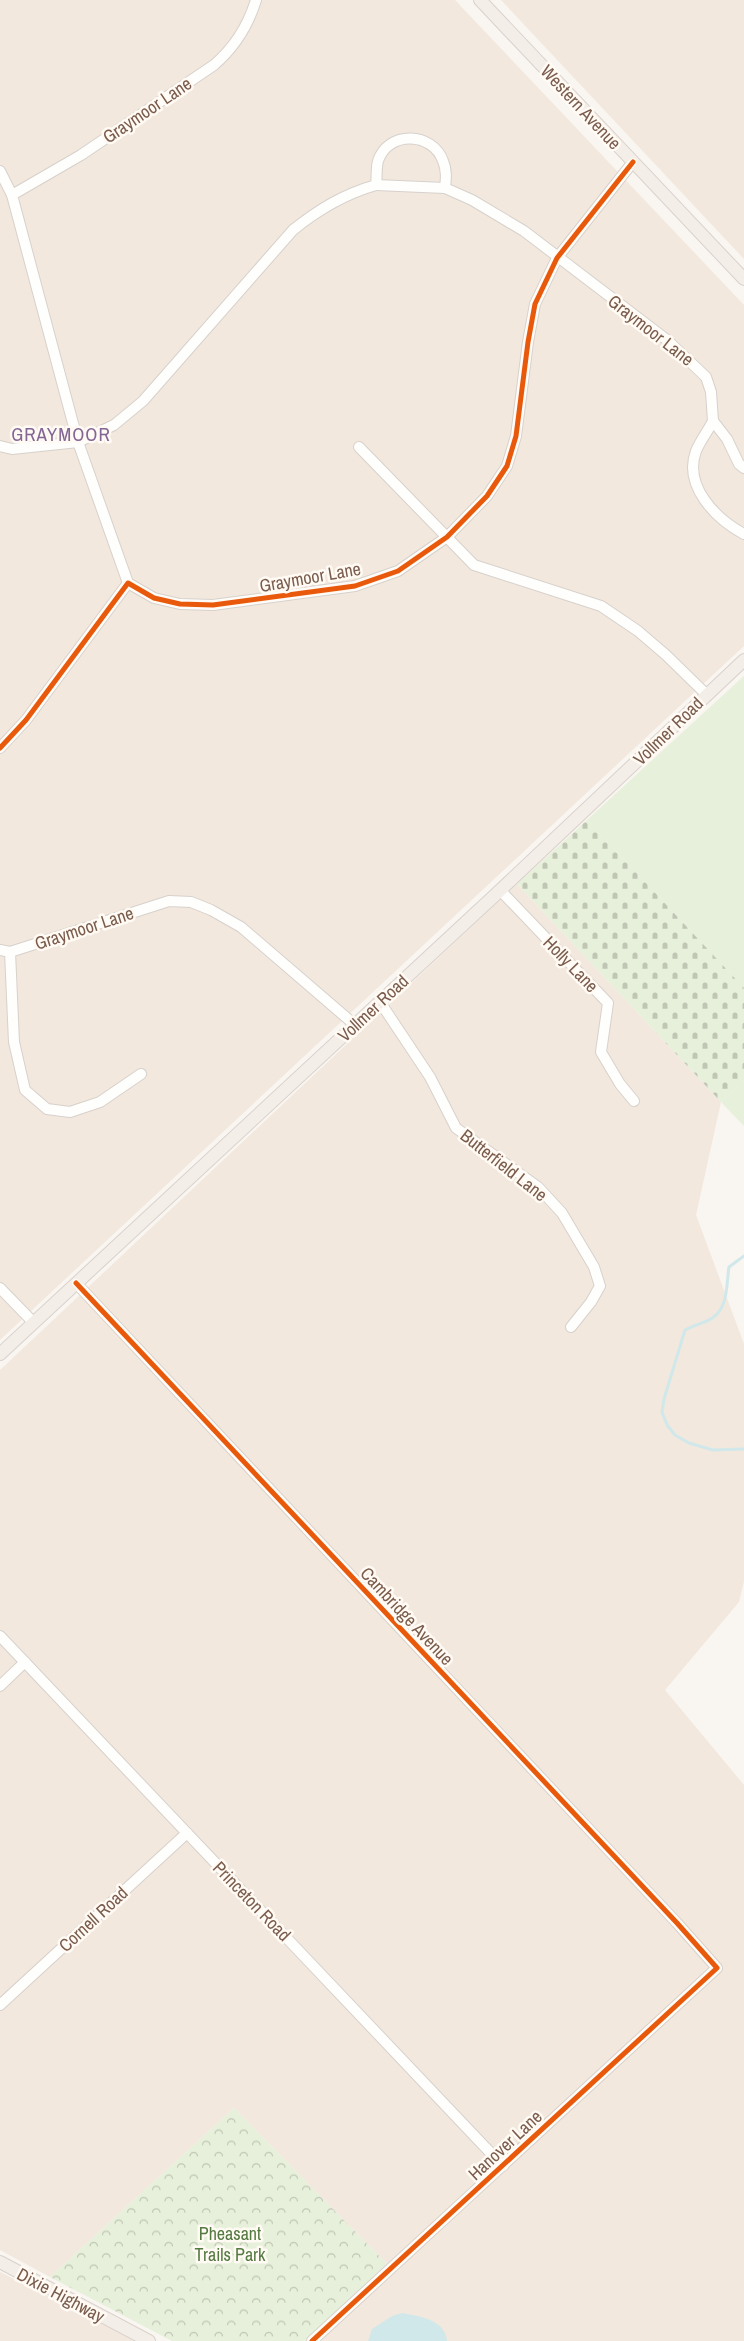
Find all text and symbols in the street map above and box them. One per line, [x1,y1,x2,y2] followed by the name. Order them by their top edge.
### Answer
[535,59,627,155] street label: Western Avenue
[98,71,196,149] street label: Graymoor Lane
[603,289,699,371] street label: Graymoor Lane
[11,421,111,447] district label: GRAYMOOR
[257,556,363,598] street label: Graymoor Lane
[627,691,709,771] street label: Vollmer Road
[31,900,137,956] street label: Graymoor Lane
[538,930,604,998] street label: Holly Lane
[332,969,414,1047] street label: Vollmer Road
[455,1123,553,1207] street label: Butterfield Lane
[355,1561,459,1671] street label: Cambridge Avenue
[207,1855,297,1947] street label: Princeton Road
[53,1880,133,1958] street label: Cornell Road
[463,2104,547,2186] street label: Hanover Lane
[195,2221,266,2267] park label: Pheasant Trails Park
[13,2261,110,2329] street label: Dixie Highway

